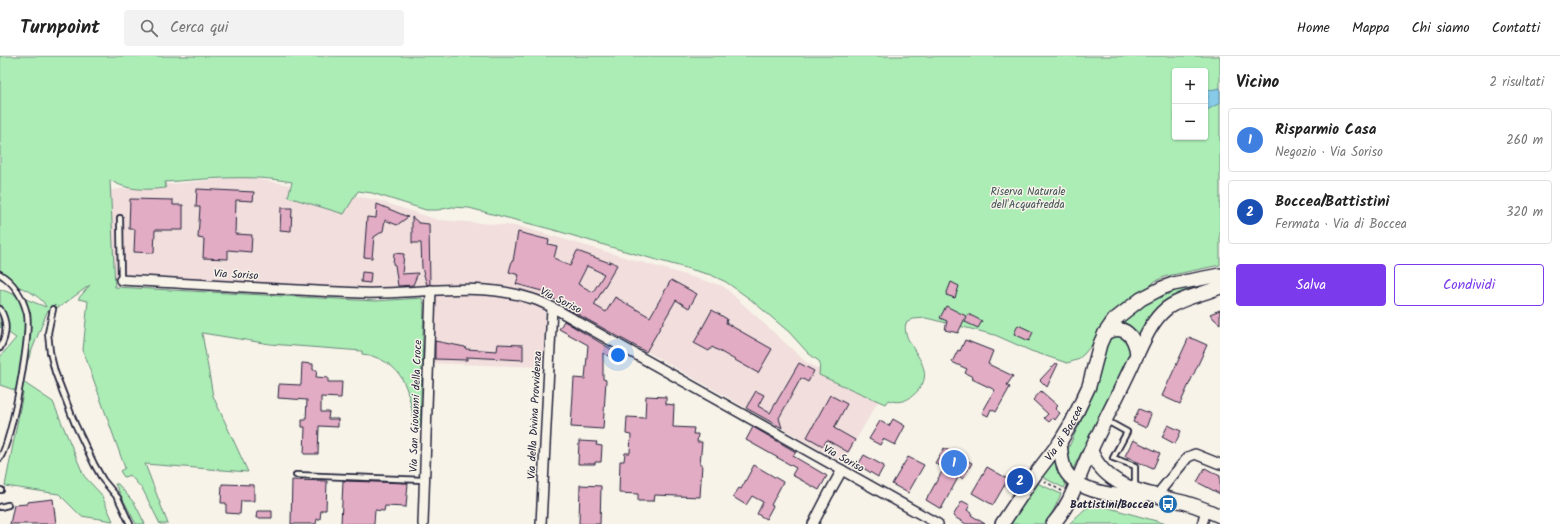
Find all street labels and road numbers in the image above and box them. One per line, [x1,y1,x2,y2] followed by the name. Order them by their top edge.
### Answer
[213,265,259,285] street label: Via Soriso
[537,283,585,319] street label: Via Soriso
[405,339,427,473] street label: Via San Giovanni della Croce
[523,350,547,480] street label: Via della Divina Provvidenza
[1040,403,1089,465] street label: Via di Boccea
[820,440,867,478] street label: Via Soriso

